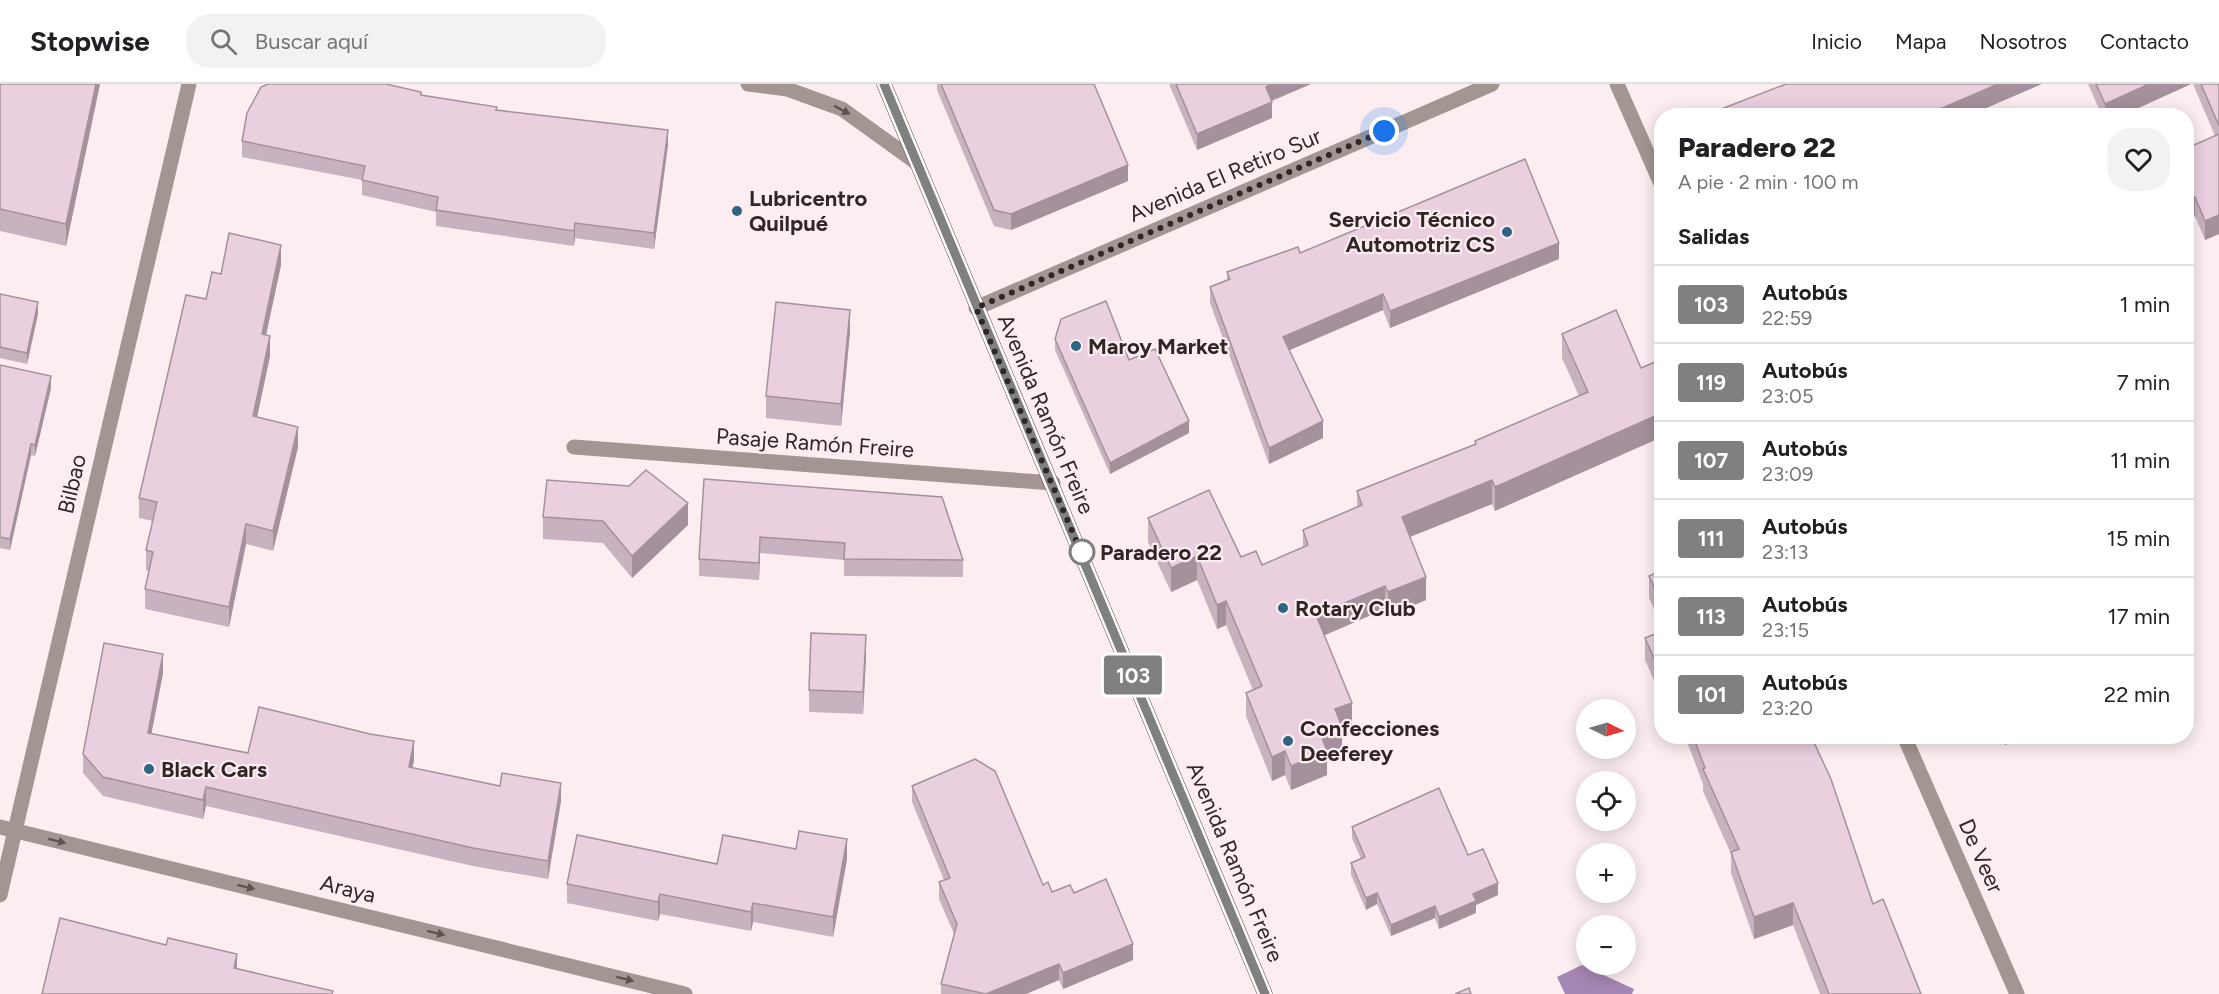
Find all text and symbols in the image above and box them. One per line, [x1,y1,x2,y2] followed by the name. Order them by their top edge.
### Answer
[186,14,606,68] search box
[30,24,150,58] text: Stopwise
[207,25,240,58] icon: search
[255,28,368,55] text: Buscar aquí
[1811,29,1862,54] text: Inicio
[1895,29,1947,54] text: Mapa
[1980,29,2067,54] text: Nosotros
[2100,29,2189,54] text: Contacto
[834,105,851,115] one-way arrow
[1369,116,1399,146] your location
[1125,122,1326,228] street label: Avenida El Retiro Sur
[2107,128,2170,191] button: heart
[1678,130,1836,164] text: Paradero 22
[1678,170,1859,194] text: A pie · 2 min · 100 m
[749,185,867,237] place label: Lubricentro Quilpué
[730,204,744,218] marker: Lubricentro Quilpué
[1329,206,1495,258] place label: Servicio Técnico Automotriz CS
[1678,223,1749,250] text: Salidas
[1500,225,1514,239] marker: Servicio Técnico Automotriz CS
[1762,279,1848,306] text: Autobús
[2119,291,2170,318] text: 1 min
[1694,292,1728,317] text: 103
[1762,306,1812,330] text: 22:59
[992,310,1100,518] street label: Avenida Ramón Freire
[1088,333,1228,360] place label: Maroy Market
[1069,339,1083,353] marker: Maroy Market
[1762,357,1848,384] text: Autobús
[2117,369,2170,396] text: 7 min
[1696,370,1726,395] text: 119
[1762,384,1813,408] text: 23:05
[715,423,915,463] street label: Pasaje Ramón Freire
[1762,435,1848,462] text: Autobús
[2110,447,2170,474] text: 11 min
[1694,448,1728,473] text: 107
[52,452,92,516] street label: Bilbao
[1762,462,1813,486] text: 23:09
[1762,513,1848,540] text: Autobús
[2107,525,2170,552] text: 15 min
[1698,526,1724,551] text: 111
[1069,539,1095,565] marker: Paradero 22
[1100,539,1222,566] place label: Paradero 22
[1762,540,1808,564] text: 23:13
[1762,591,1848,618] text: Autobús
[1295,595,1416,622] place label: Rotary Club
[1276,601,1290,615] marker: Rotary Club
[2108,603,2170,630] text: 17 min
[1696,604,1726,629] text: 113
[1762,618,1809,642] text: 23:15
[1098,656,1168,694] line badge: 103
[1116,663,1150,688] text: 103
[1762,669,1848,696] text: Autobús
[2104,681,2170,708] text: 22 min
[1695,682,1727,707] text: 101
[1762,696,1813,720] text: 23:20
[1576,699,1636,759] north arrow
[1576,699,1636,975] map controls
[1300,715,1439,767] place label: Confecciones Deeferey
[1281,734,1295,748] marker: Confecciones Deeferey
[161,756,267,783] place label: Black Cars
[1181,758,1289,966] street label: Avenida Ramón Freire
[142,762,156,776] marker: Black Cars
[1576,771,1636,831] button: locate
[1953,815,2010,898] street label: De Veer
[48,837,66,847] one-way arrow
[1576,843,1636,903] button: +
[318,869,378,909] street label: Araya
[237,883,256,893] one-way arrow
[1576,915,1636,975] button: −
[427,929,445,939] one-way arrow
[616,975,634,985] one-way arrow

